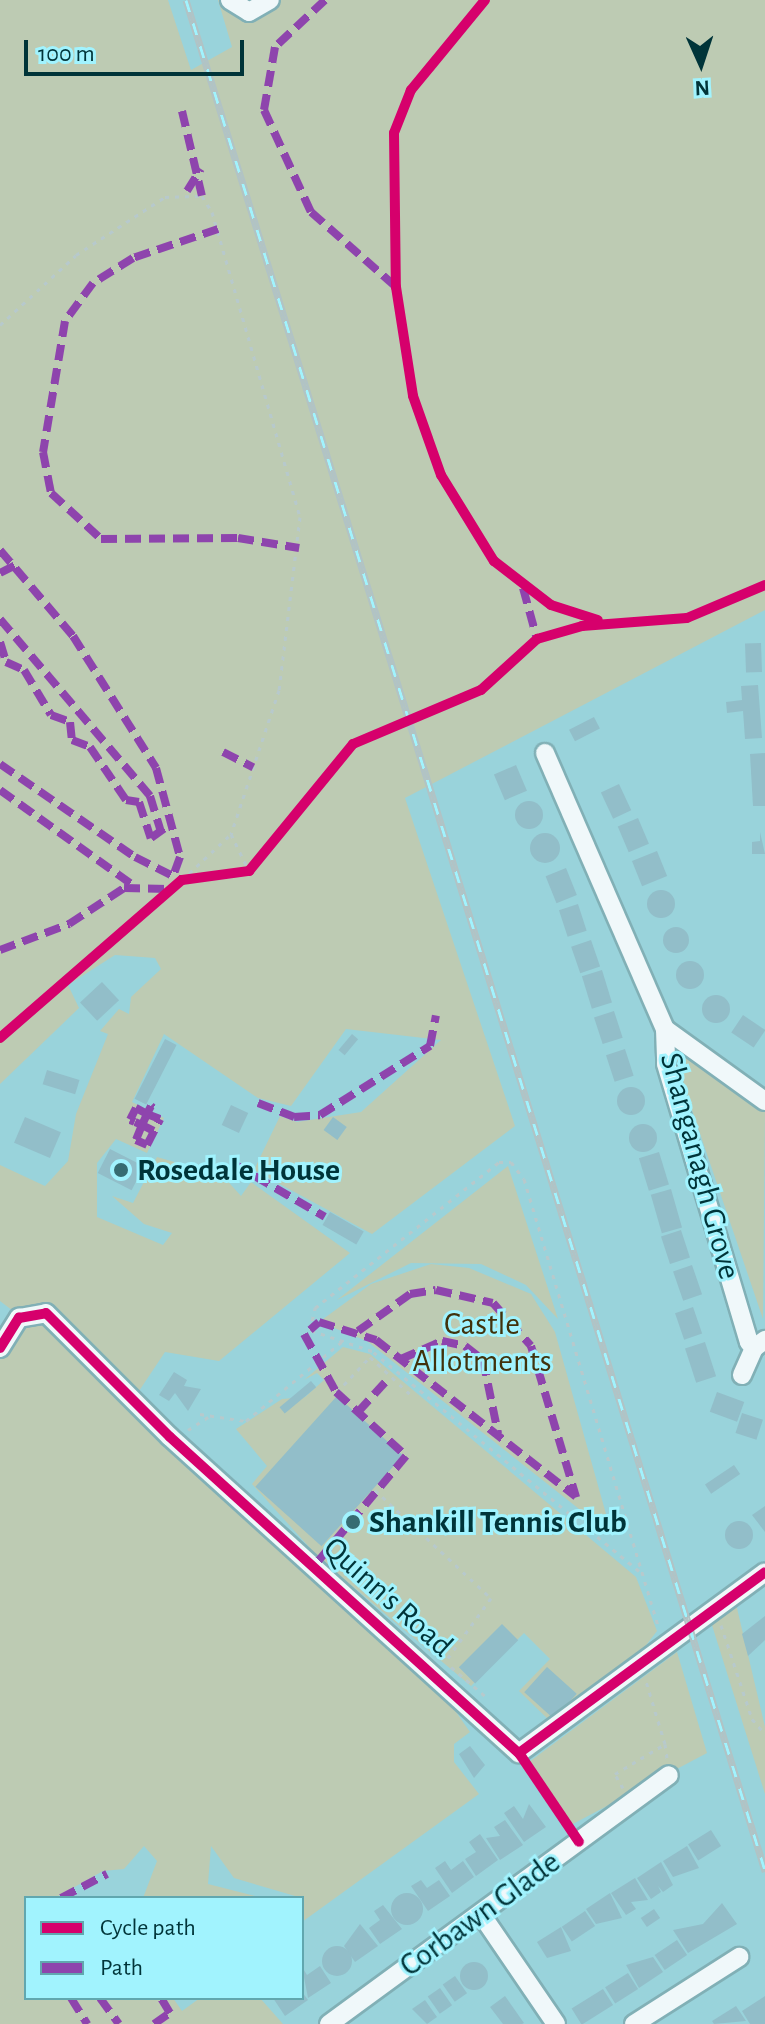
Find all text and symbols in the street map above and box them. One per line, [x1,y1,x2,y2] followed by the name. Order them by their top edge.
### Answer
[28,24,248,74] scale bar
[661,24,741,104] north arrow
[38,42,95,66] text: 100 m
[694,77,710,99] text: N
[651,1049,749,1283] street label: Shanganagh Grove
[137,1151,340,1189] place label: Rosedale House
[112,1161,130,1179] marker: Rosedale House
[412,1306,552,1381] park label: Castle Allotments
[369,1503,627,1541] place label: Shankill Tennis Club
[344,1513,362,1531] marker: Shankill Tennis Club
[315,1529,461,1665] street label: Quinn's Road
[392,1843,568,1985] street label: Corbawn Glade
[24,1896,304,2000] legend
[100,1916,196,1940] text: Cycle path
[100,1956,143,1980] text: Path

